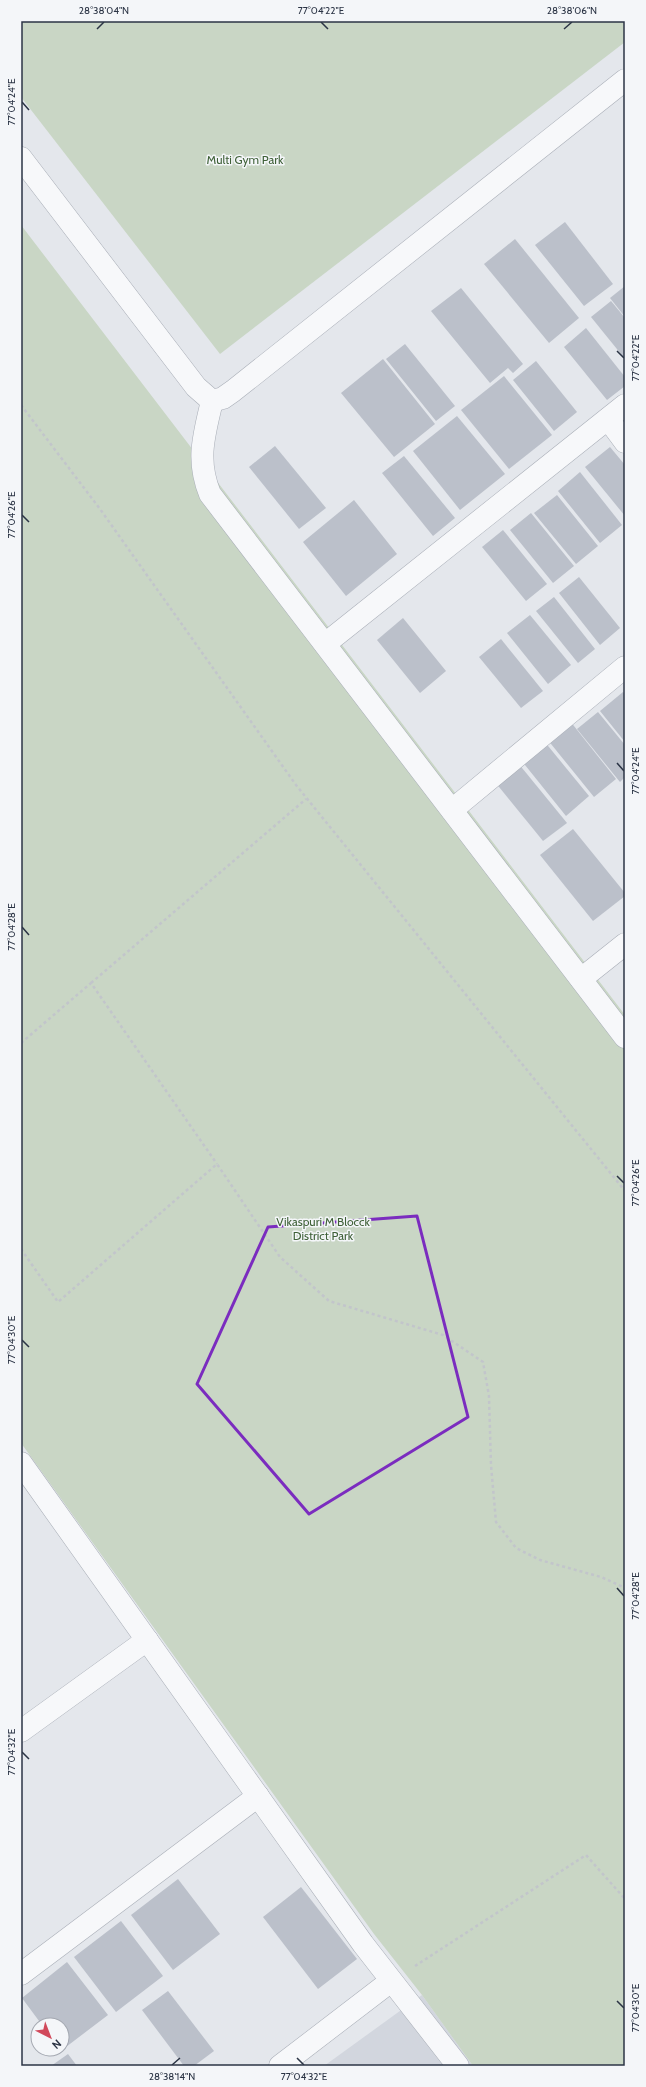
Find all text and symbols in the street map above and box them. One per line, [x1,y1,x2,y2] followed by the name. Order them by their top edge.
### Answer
[79,4,129,17] text: 28°38'04"N
[298,4,345,17] text: 77°04'22"E
[547,4,597,17] text: 28°38'06"N
[5,78,18,126] text: 77°04'24"E
[207,152,284,167] park label: Multi Gym Park
[629,334,642,381] text: 77°04'22"E
[5,491,18,539] text: 77°04'26"E
[629,747,642,795] text: 77°04'24"E
[5,903,18,951] text: 77°04'28"E
[629,1159,642,1207] text: 77°04'26"E
[276,1214,370,1243] park label: Vikaspuri M Blocck District Park
[5,1315,18,1364] text: 77°04'30"E
[629,1572,642,1620] text: 77°04'28"E
[5,1728,18,1775] text: 77°04'32"E
[629,1983,642,2032] text: 77°04'30"E
[30,2017,70,2057] north arrow
[49,2037,64,2052] text: N
[149,2070,195,2083] text: 28°38'14"N
[281,2070,328,2083] text: 77°04'32"E

